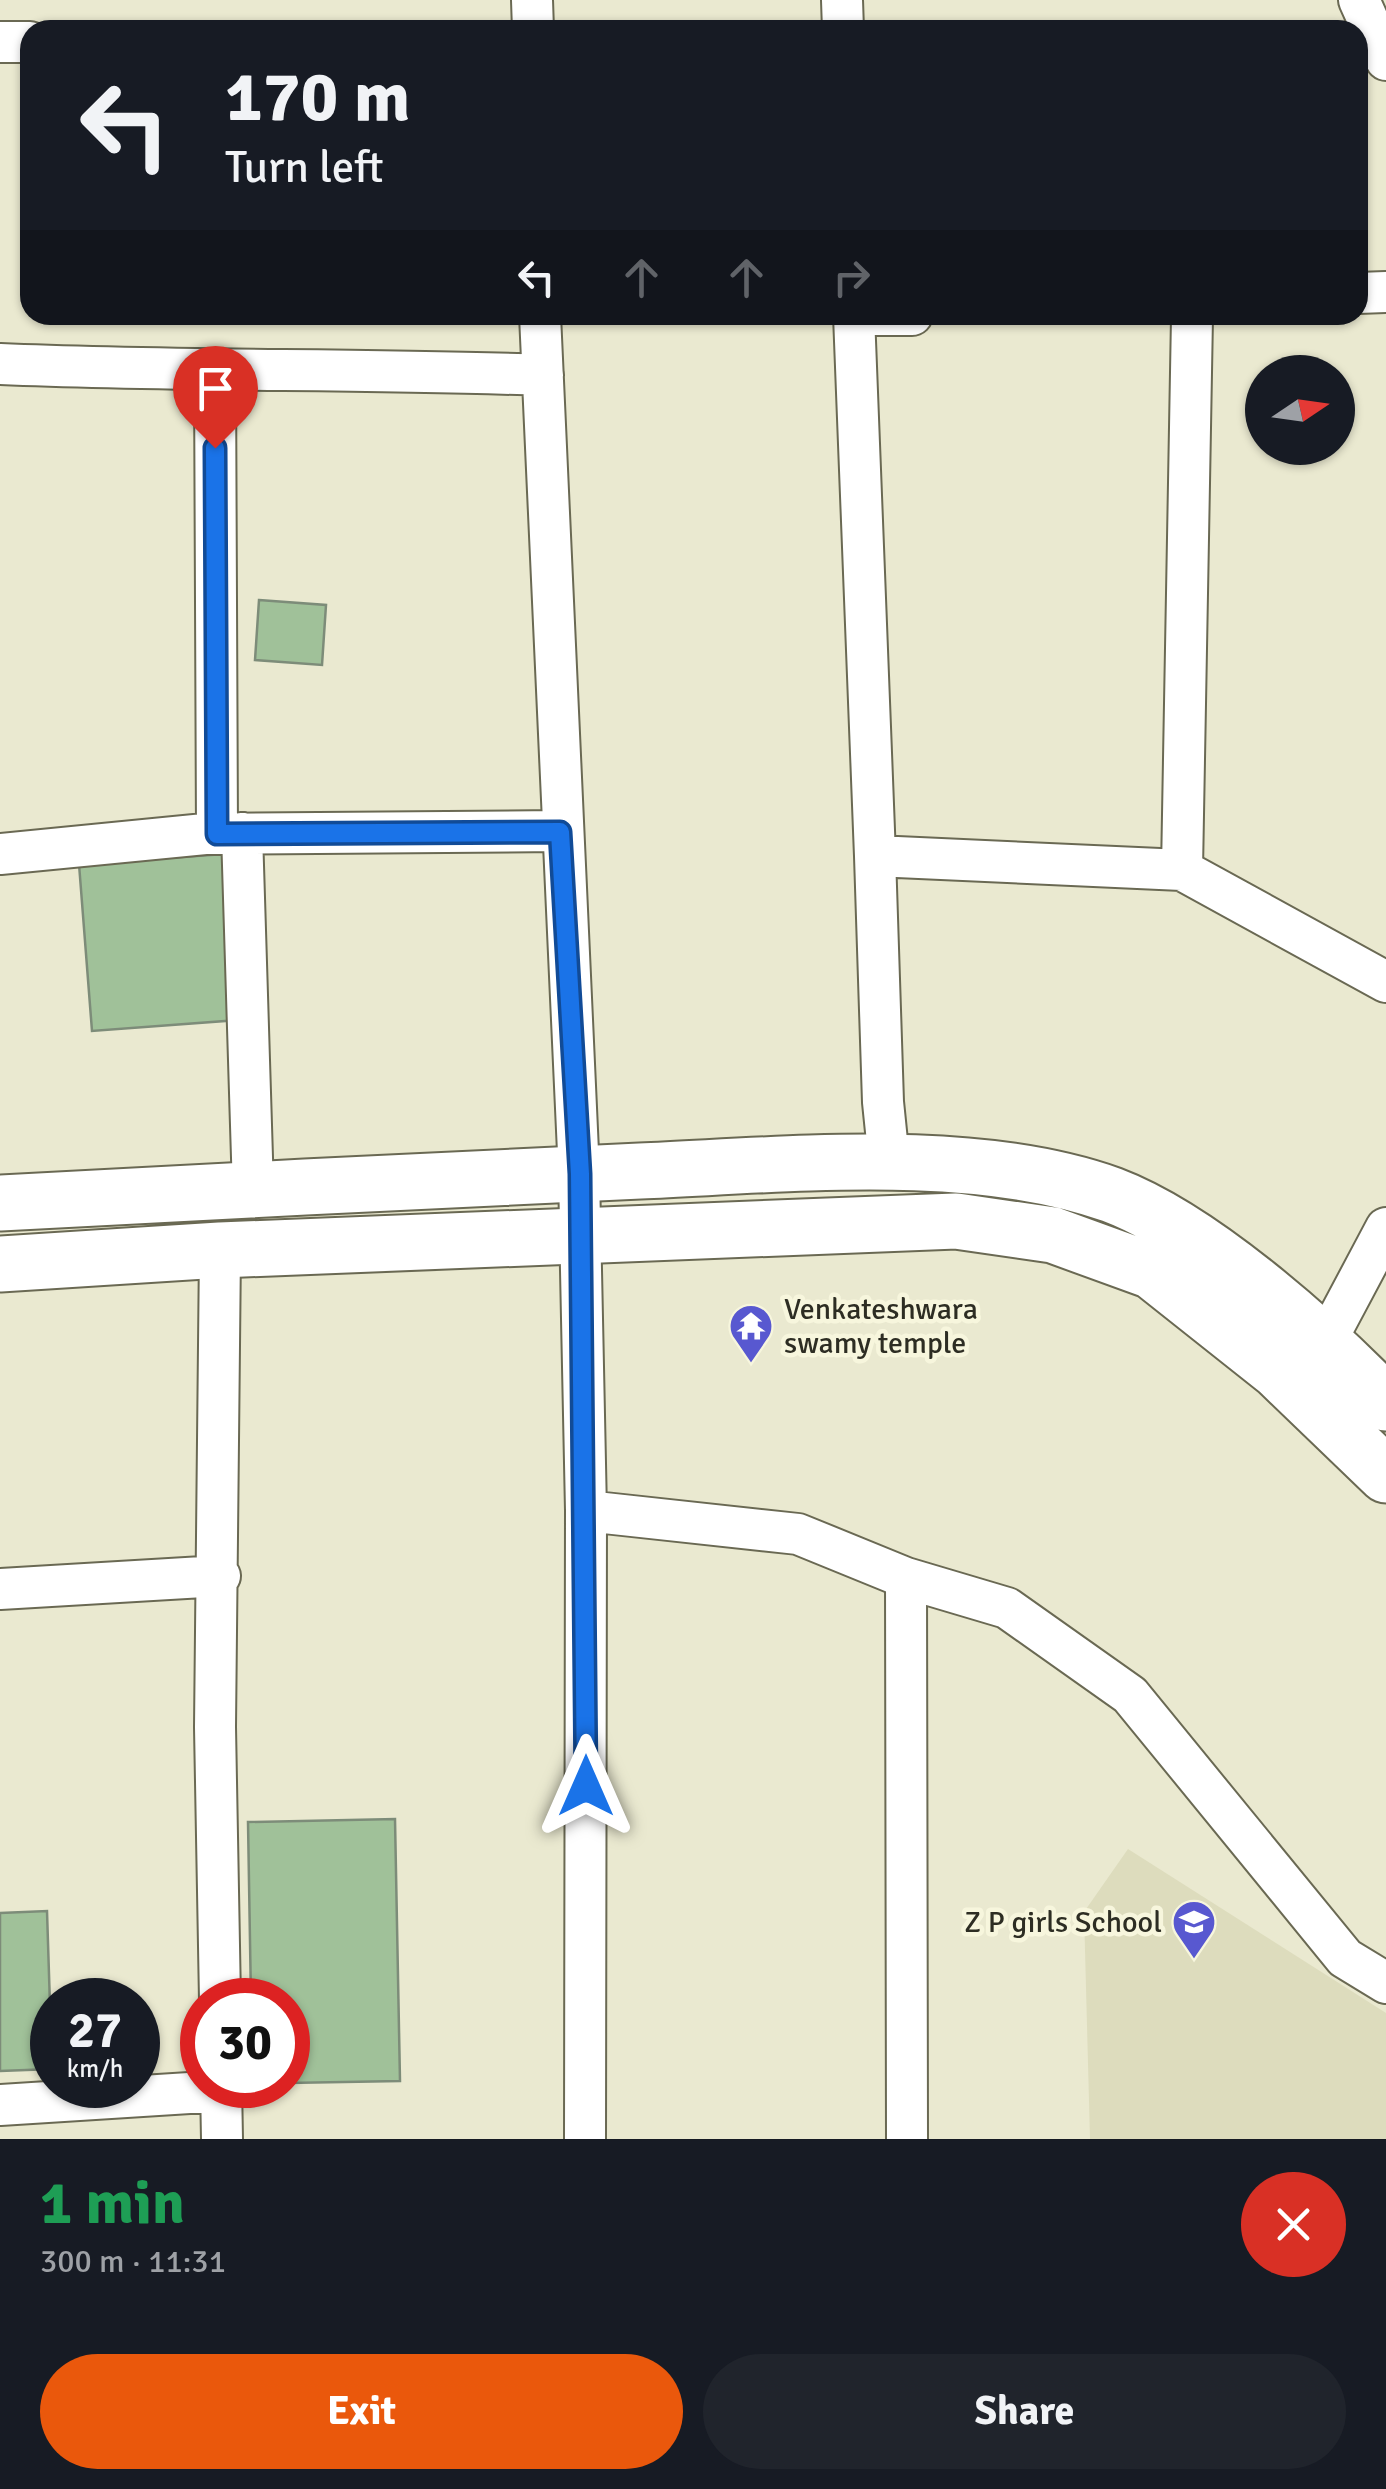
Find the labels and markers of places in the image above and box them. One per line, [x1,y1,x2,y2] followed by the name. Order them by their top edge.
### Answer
[173,346,258,449] pin
[784,1291,978,1362] place label: Venkateshwara swamy temple
[728,1303,774,1364] temple icon: Venkateshwara swamy temple
[1171,1899,1217,1960] school or university icon: Z P girls School
[964,1904,1162,1941] place label: Z P girls School

